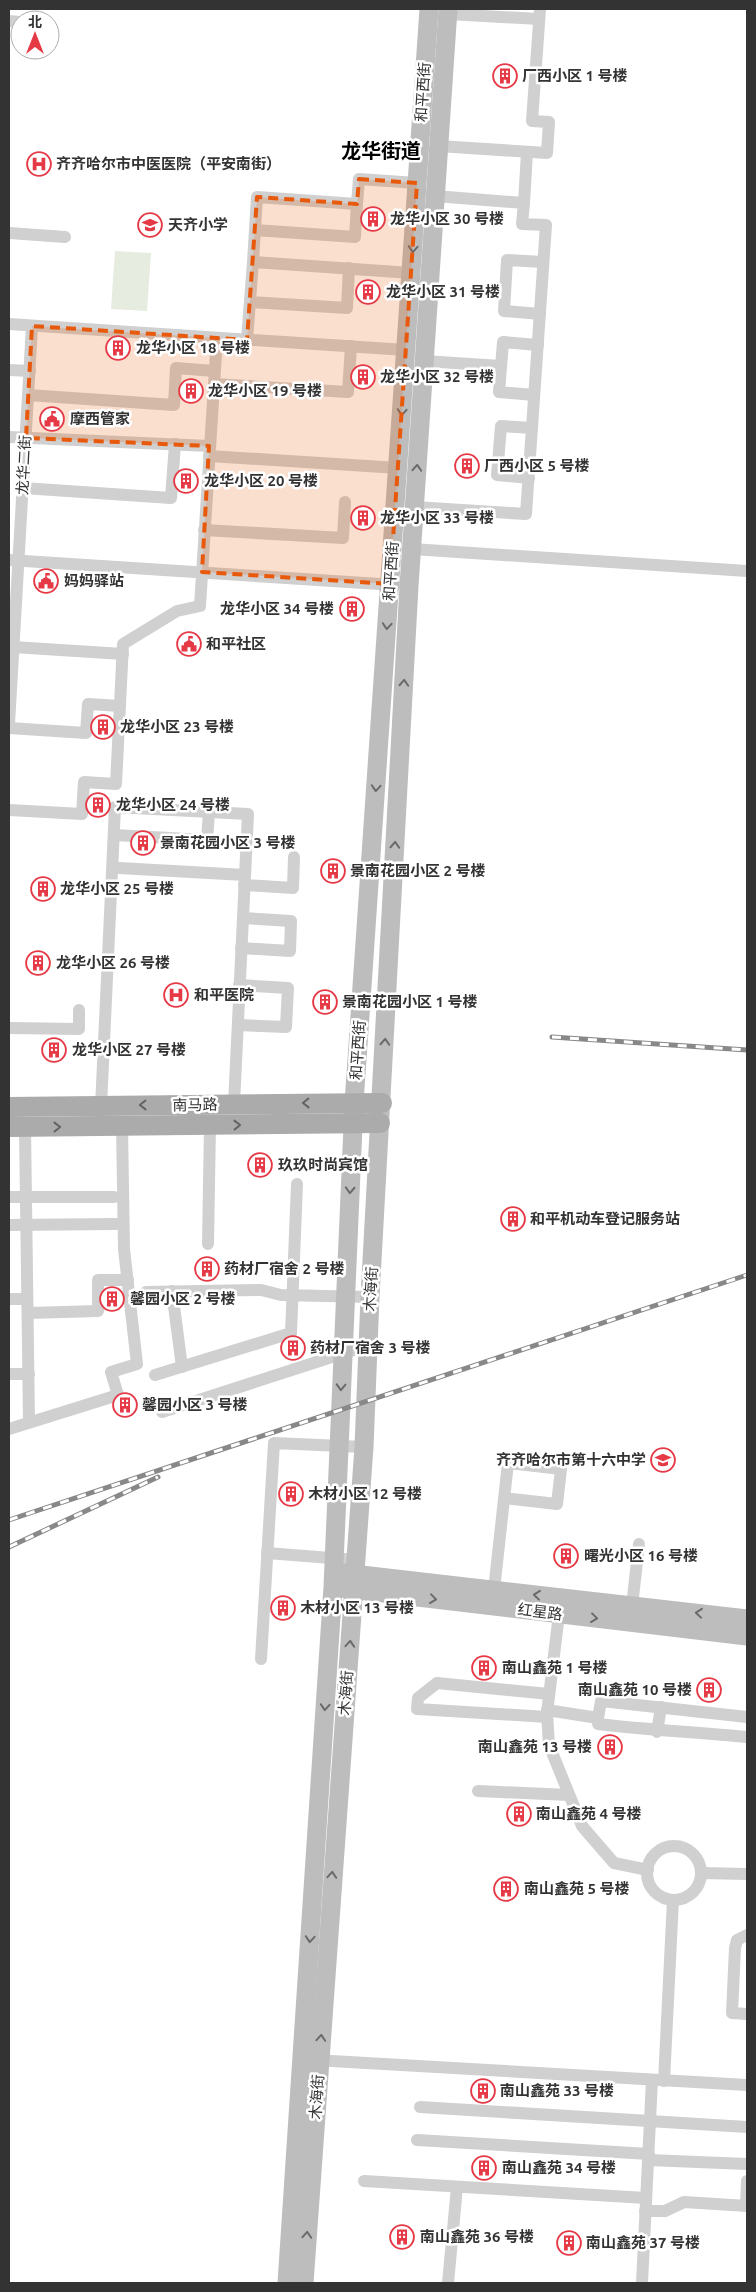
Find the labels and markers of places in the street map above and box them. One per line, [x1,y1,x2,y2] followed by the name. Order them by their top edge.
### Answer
[492,63,518,89] building icon: 厂西小区 1 号楼
[522,67,628,84] place label: 厂西小区 1 号楼
[26,151,52,177] hospital icon: 齐齐哈尔市中医医院（平安南街）
[56,155,281,172] place label: 齐齐哈尔市中医医院（平安南街）
[360,206,386,232] building icon: 龙华小区 30 号楼
[390,210,504,227] place label: 龙华小区 30 号楼
[137,212,163,238] school or university icon: 天齐小学
[168,216,228,233] place label: 天齐小学
[355,279,381,305] building icon: 龙华小区 31 号楼
[386,283,500,300] place label: 龙华小区 31 号楼
[105,335,131,361] building icon: 龙华小区 18 号楼
[136,339,250,356] place label: 龙华小区 18 号楼
[350,364,376,390] building icon: 龙华小区 32 号楼
[380,368,494,385] place label: 龙华小区 32 号楼
[178,378,204,404] building icon: 龙华小区 19 号楼
[208,382,322,399] place label: 龙华小区 19 号楼
[39,406,65,432] public building icon: 摩西管家
[70,410,130,427] place label: 摩西管家
[454,453,480,479] building icon: 厂西小区 5 号楼
[484,457,590,474] place label: 厂西小区 5 号楼
[173,468,199,494] building icon: 龙华小区 20 号楼
[204,472,318,489] place label: 龙华小区 20 号楼
[350,505,376,531] building icon: 龙华小区 33 号楼
[380,509,494,526] place label: 龙华小区 33 号楼
[33,568,59,594] public building icon: 妈妈驿站
[64,572,124,589] place label: 妈妈驿站
[339,596,365,622] building icon: 龙华小区 34 号楼
[220,600,334,617] place label: 龙华小区 34 号楼
[176,631,202,657] public building icon: 和平社区
[206,635,266,652] place label: 和平社区
[90,714,116,740] building icon: 龙华小区 23 号楼
[120,718,234,735] place label: 龙华小区 23 号楼
[85,792,111,818] building icon: 龙华小区 24 号楼
[116,796,230,813] place label: 龙华小区 24 号楼
[130,830,156,856] building icon: 景南花园小区 3 号楼
[160,834,296,851] place label: 景南花园小区 3 号楼
[320,858,346,884] building icon: 景南花园小区 2 号楼
[350,862,486,879] place label: 景南花园小区 2 号楼
[30,876,56,902] building icon: 龙华小区 25 号楼
[60,880,174,897] place label: 龙华小区 25 号楼
[25,950,51,976] building icon: 龙华小区 26 号楼
[56,954,170,971] place label: 龙华小区 26 号楼
[163,982,189,1008] hospital icon: 和平医院
[194,986,254,1003] place label: 和平医院
[312,989,338,1015] building icon: 景南花园小区 1 号楼
[342,993,478,1010] place label: 景南花园小区 1 号楼
[41,1037,67,1063] building icon: 龙华小区 27 号楼
[72,1041,186,1058] place label: 龙华小区 27 号楼
[247,1152,273,1178] building icon: 玖玖时尚宾馆
[278,1156,368,1173] place label: 玖玖时尚宾馆
[500,1206,526,1232] building icon: 和平机动车登记服务站
[530,1210,680,1227] place label: 和平机动车登记服务站
[194,1256,220,1282] building icon: 药材厂宿舍 2 号楼
[224,1260,345,1277] place label: 药材厂宿舍 2 号楼
[99,1286,125,1312] building icon: 馨园小区 2 号楼
[130,1290,236,1307] place label: 馨园小区 2 号楼
[280,1335,306,1361] building icon: 药材厂宿舍 3 号楼
[310,1339,431,1356] place label: 药材厂宿舍 3 号楼
[112,1392,138,1418] building icon: 馨园小区 3 号楼
[142,1396,248,1413] place label: 馨园小区 3 号楼
[650,1447,676,1473] school or university icon: 齐齐哈尔市第十六中学
[496,1451,646,1468] place label: 齐齐哈尔市第十六中学
[278,1481,304,1507] building icon: 木材小区 12 号楼
[308,1485,422,1502] place label: 木材小区 12 号楼
[553,1543,579,1569] building icon: 曙光小区 16 号楼
[584,1547,698,1564] place label: 曙光小区 16 号楼
[270,1595,296,1621] building icon: 木材小区 13 号楼
[300,1599,414,1616] place label: 木材小区 13 号楼
[471,1655,497,1681] building icon: 南山鑫苑 1 号楼
[502,1659,608,1676] place label: 南山鑫苑 1 号楼
[696,1677,722,1703] building icon: 南山鑫苑 10 号楼
[578,1681,692,1698] place label: 南山鑫苑 10 号楼
[597,1734,623,1760] building icon: 南山鑫苑 13 号楼
[478,1738,592,1755] place label: 南山鑫苑 13 号楼
[506,1801,532,1827] building icon: 南山鑫苑 4 号楼
[536,1805,642,1822] place label: 南山鑫苑 4 号楼
[493,1876,519,1902] building icon: 南山鑫苑 5 号楼
[524,1880,630,1897] place label: 南山鑫苑 5 号楼
[470,2078,496,2104] building icon: 南山鑫苑 33 号楼
[500,2082,614,2099] place label: 南山鑫苑 33 号楼
[471,2155,497,2181] building icon: 南山鑫苑 34 号楼
[502,2159,616,2176] place label: 南山鑫苑 34 号楼
[389,2224,415,2250] building icon: 南山鑫苑 36 号楼
[420,2228,534,2245] place label: 南山鑫苑 36 号楼
[556,2230,582,2256] building icon: 南山鑫苑 37 号楼
[586,2234,700,2251] place label: 南山鑫苑 37 号楼

